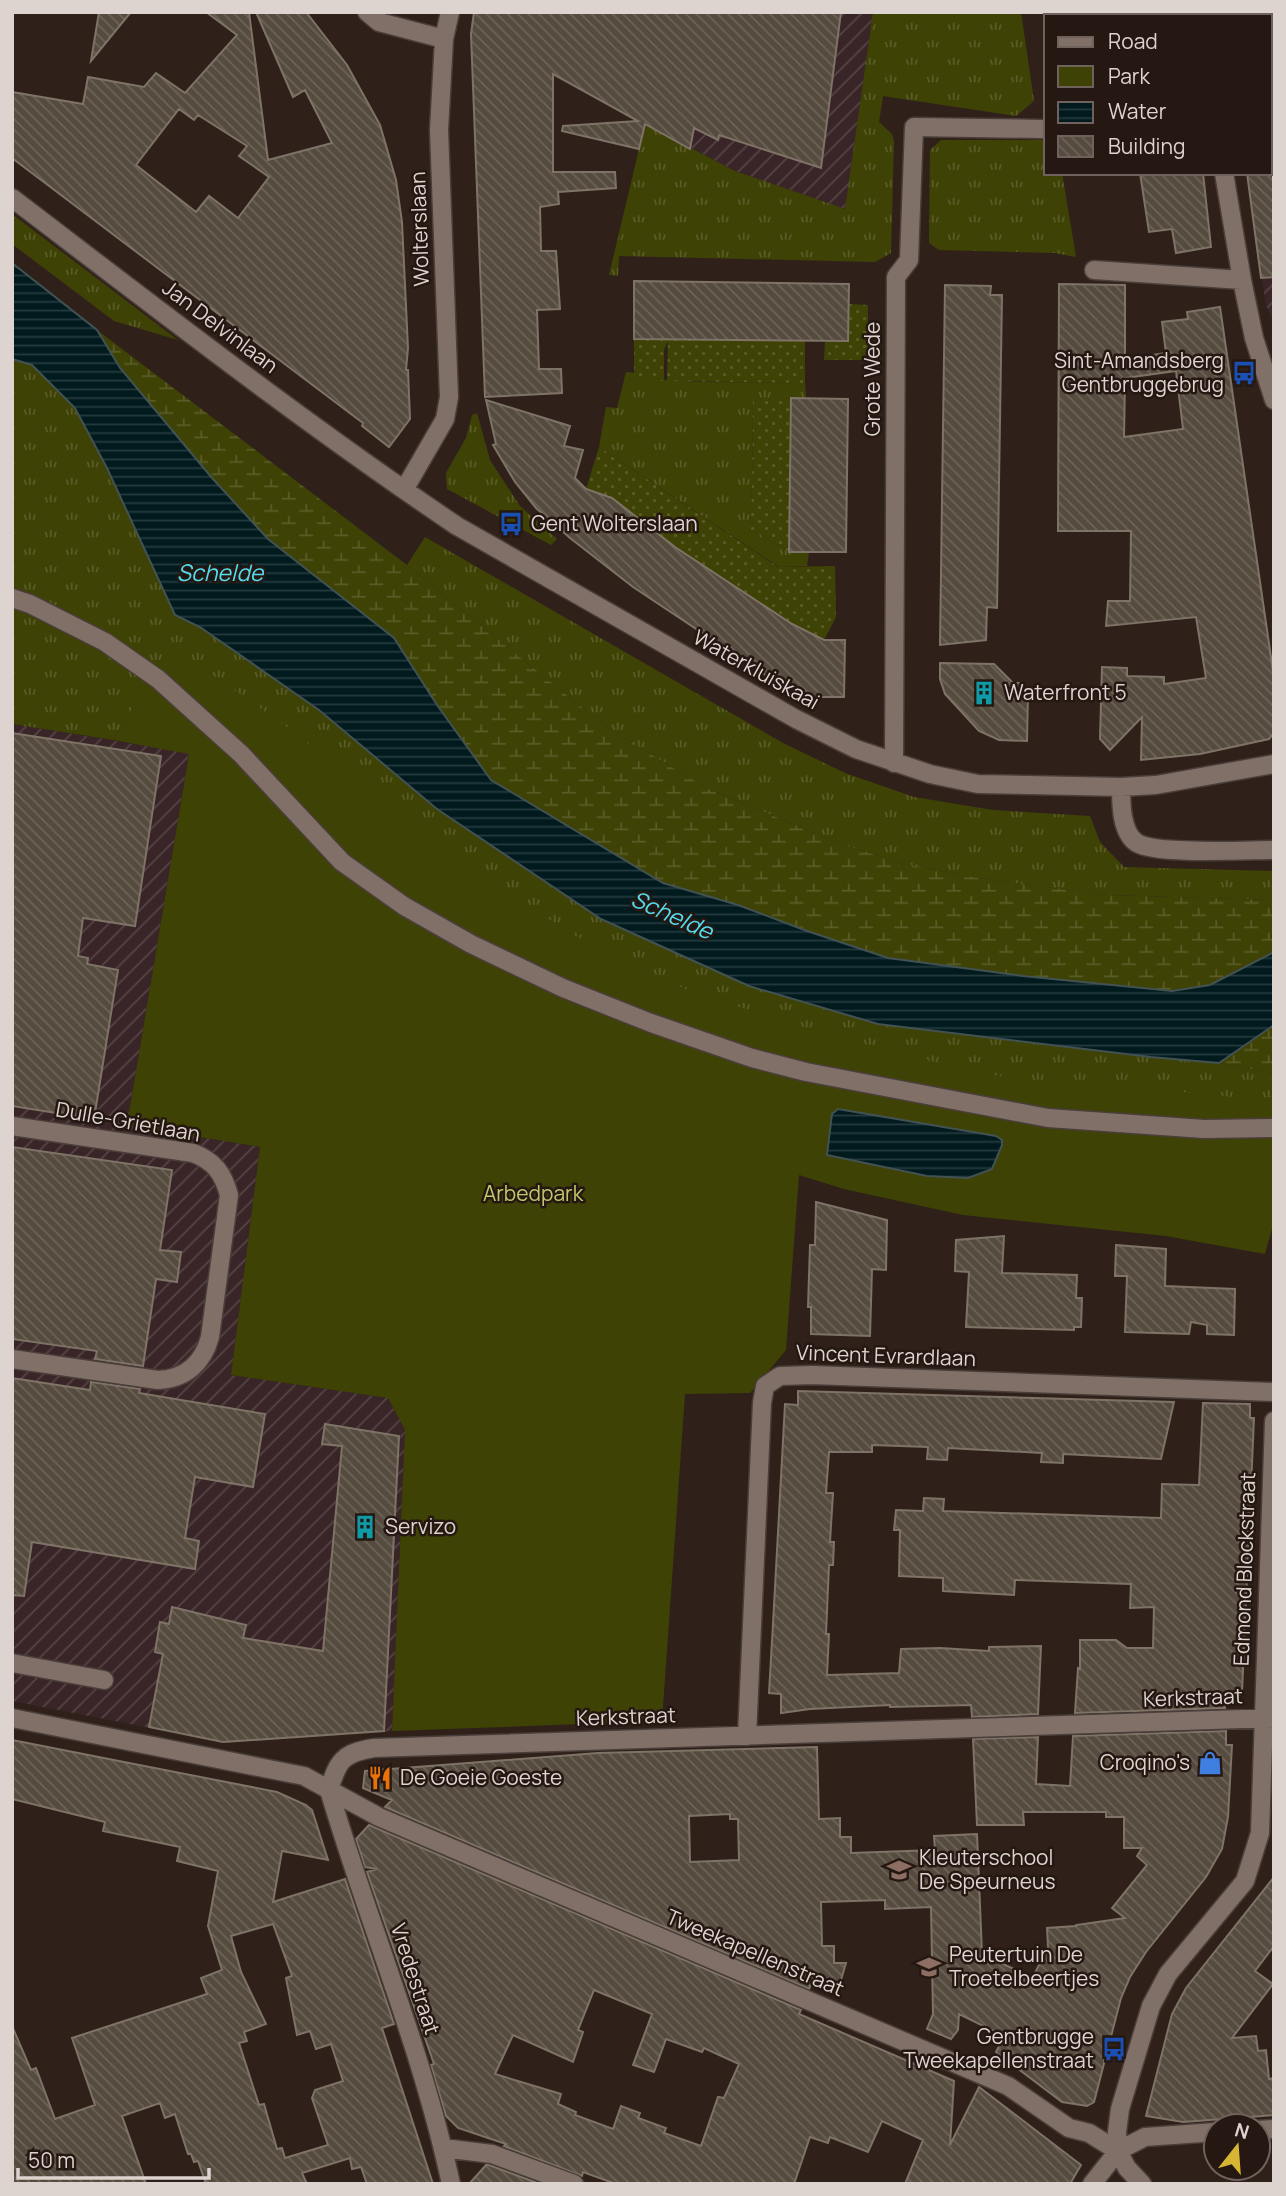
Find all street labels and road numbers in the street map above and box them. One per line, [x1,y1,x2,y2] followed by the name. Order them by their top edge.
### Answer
[403,171,435,287] street label: Wolterslaan
[157,273,284,379] street label: Jan Delvinlaan
[858,322,886,436] street label: Grote Wede
[688,623,825,715] street label: Waterkluiskaai
[54,1095,203,1147] street label: Dulle-Grietlaan
[796,1338,976,1372] street label: Vincent Evrardlaan
[1227,1472,1261,1666] street label: Edmond Blockstraat
[1142,1681,1243,1713] street label: Kerkstraat
[575,1700,676,1732] street label: Kerkstraat
[662,1902,849,2002] street label: Tweekapellenstraat
[385,1920,447,2038] street label: Vredestraat

